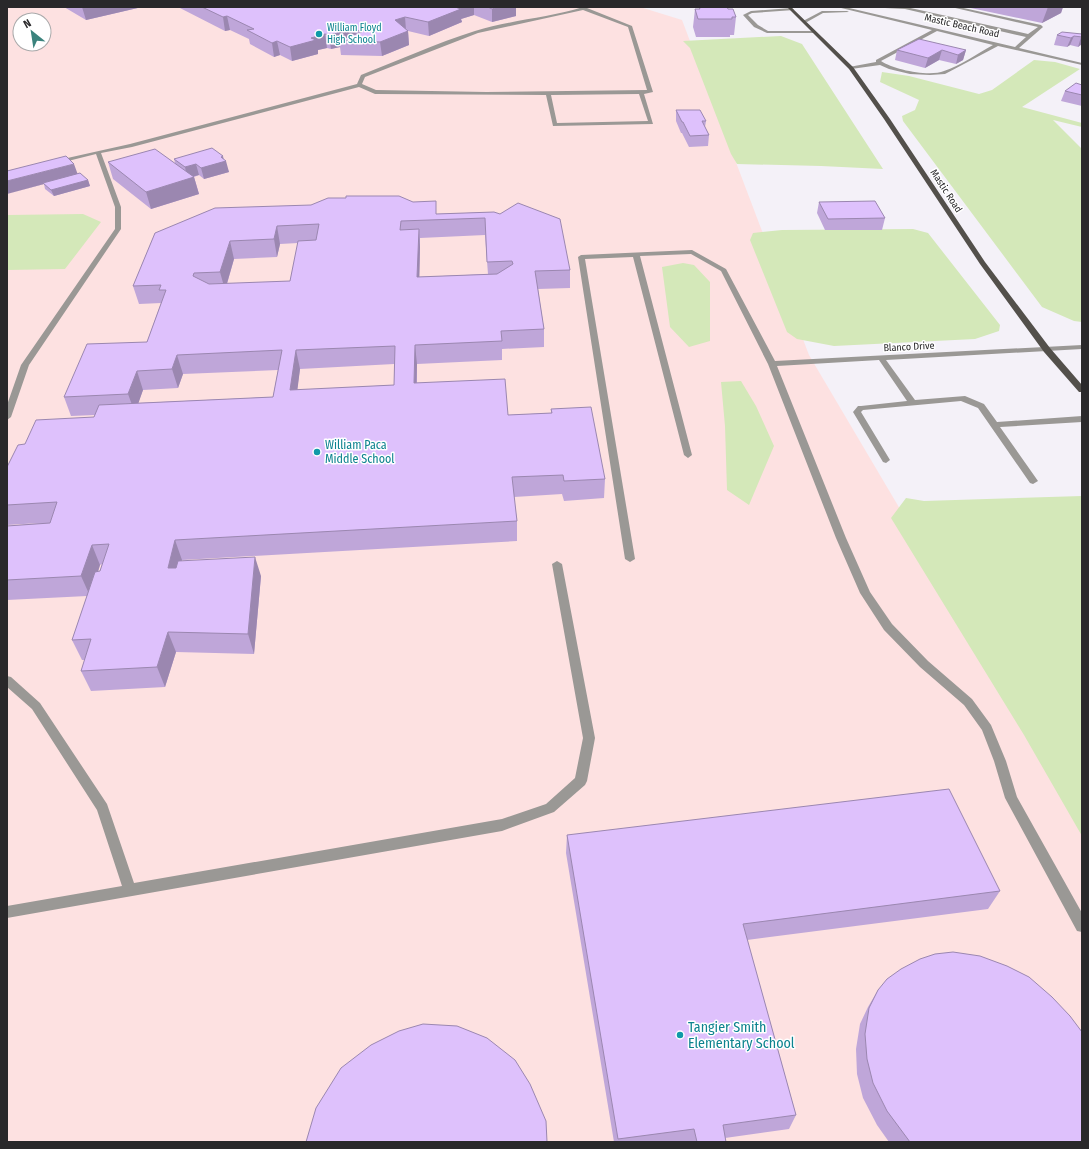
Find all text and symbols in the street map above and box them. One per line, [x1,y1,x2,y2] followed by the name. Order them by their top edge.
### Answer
[12,12,52,52] north arrow
[923,12,1001,40] street label: Mastic Beach Road
[21,16,33,31] text: N
[327,22,382,46] place label: William Floyd High School
[314,29,324,39] marker: William Floyd High School
[928,167,964,215] street label: Mastic Road
[883,340,935,354] street label: Blanco Drive
[325,438,394,466] place label: William Paca Middle School
[312,447,322,457] marker: William Paca Middle School
[688,1019,795,1052] place label: Tangier Smith Elementary School
[675,1030,685,1040] marker: Tangier Smith Elementary School

